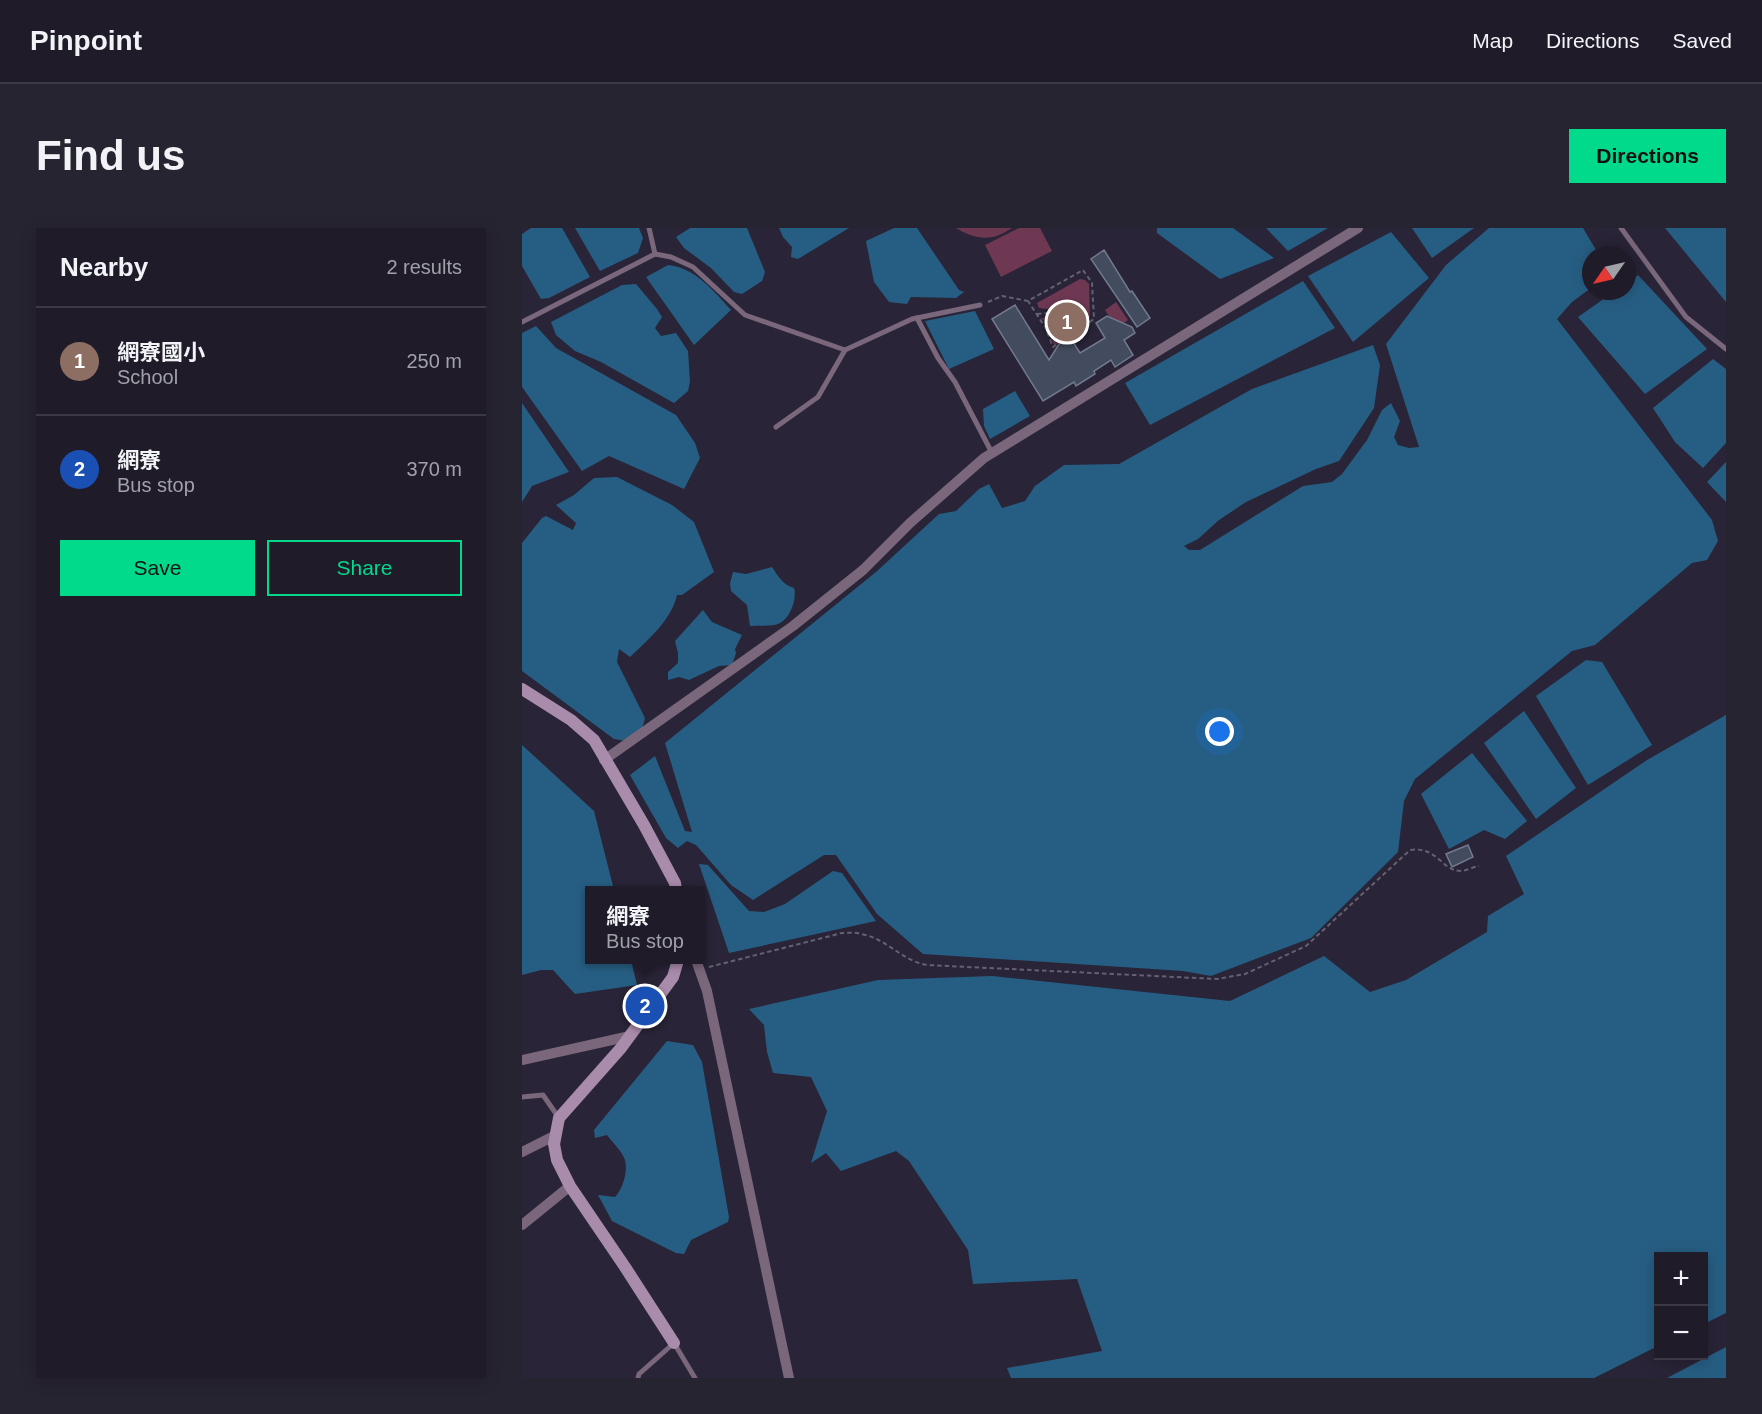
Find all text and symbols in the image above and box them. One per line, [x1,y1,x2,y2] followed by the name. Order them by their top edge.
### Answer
[30,25,142,56] text: Pinpoint
[1472,29,1513,52] text: Map
[1546,29,1639,52] text: Directions
[1672,29,1732,52] text: Saved
[1569,129,1726,183] button: Directions
[36,132,185,179] text: Find us
[1582,246,1636,300] north arrow
[60,252,148,282] text: Nearby
[386,256,462,278] text: 2 results
[1048,300,1086,344] pin: 1
[117,340,205,365] text: 網寮國小
[74,350,85,372] text: 1
[406,350,462,372] text: 250 m
[117,366,178,388] text: School
[117,448,161,473] text: 網寮
[74,458,85,480] text: 2
[406,458,462,480] text: 370 m
[117,474,195,496] text: Bus stop
[60,540,255,596] button: Save
[267,540,462,596] button: Share
[1205,717,1234,746] your location
[585,886,705,964] popup
[606,904,650,929] text: 網寮
[606,930,684,952] text: Bus stop
[626,984,664,1028] pin: 2
[1654,1252,1708,1360] map controls
[1654,1252,1708,1306] button: +
[1654,1306,1708,1360] button: −

